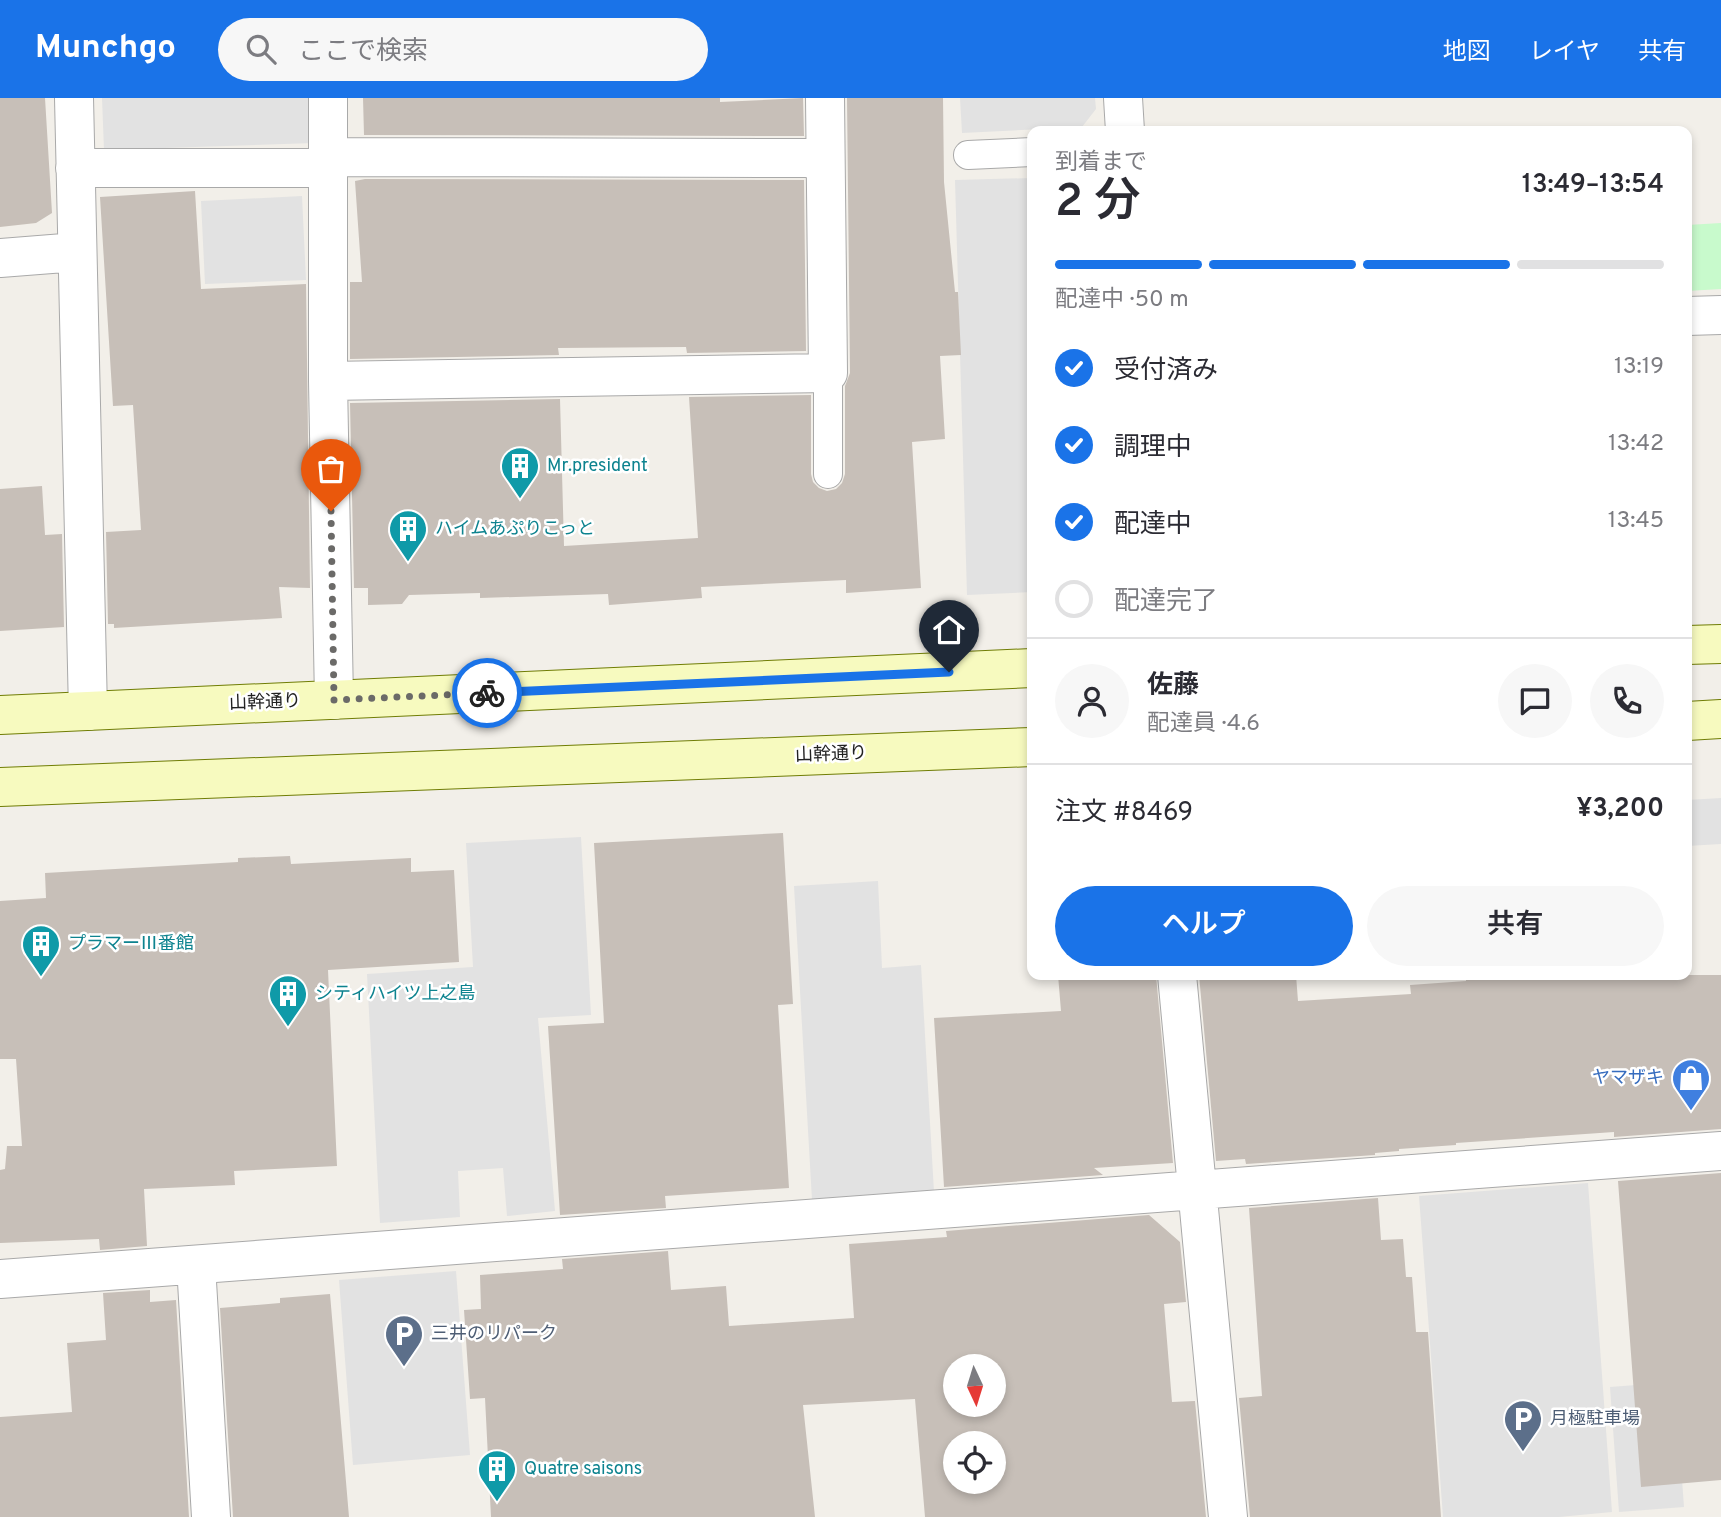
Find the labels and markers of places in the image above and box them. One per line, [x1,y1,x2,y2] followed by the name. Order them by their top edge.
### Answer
[301,439,361,511] pin
[499,445,541,500] building icon: Mr.president
[547,455,648,478] place label: Mr.president
[387,508,429,563] building icon: ハイムあぷりこっと
[435,518,595,541] place label: ハイムあぷりこっと
[919,600,979,672] pin
[20,923,62,978] building icon: プラマーⅢ番館
[68,933,194,956] place label: プラマーⅢ番館
[267,973,309,1028] building icon: シティハイツ上之島
[315,983,476,1006] place label: シティハイツ上之島
[1670,1057,1712,1112] shop icon: ヤマザキ
[1592,1067,1664,1090] place label: ヤマザキ
[383,1313,425,1368] parking icon: 三井のリパーク
[431,1323,557,1346] place label: 三井のリパーク
[1502,1398,1544,1453] parking icon: 月極駐車場
[1550,1408,1640,1431] place label: 月極駐車場
[476,1448,518,1503] building icon: Quatre saisons
[524,1458,642,1481] place label: Quatre saisons

